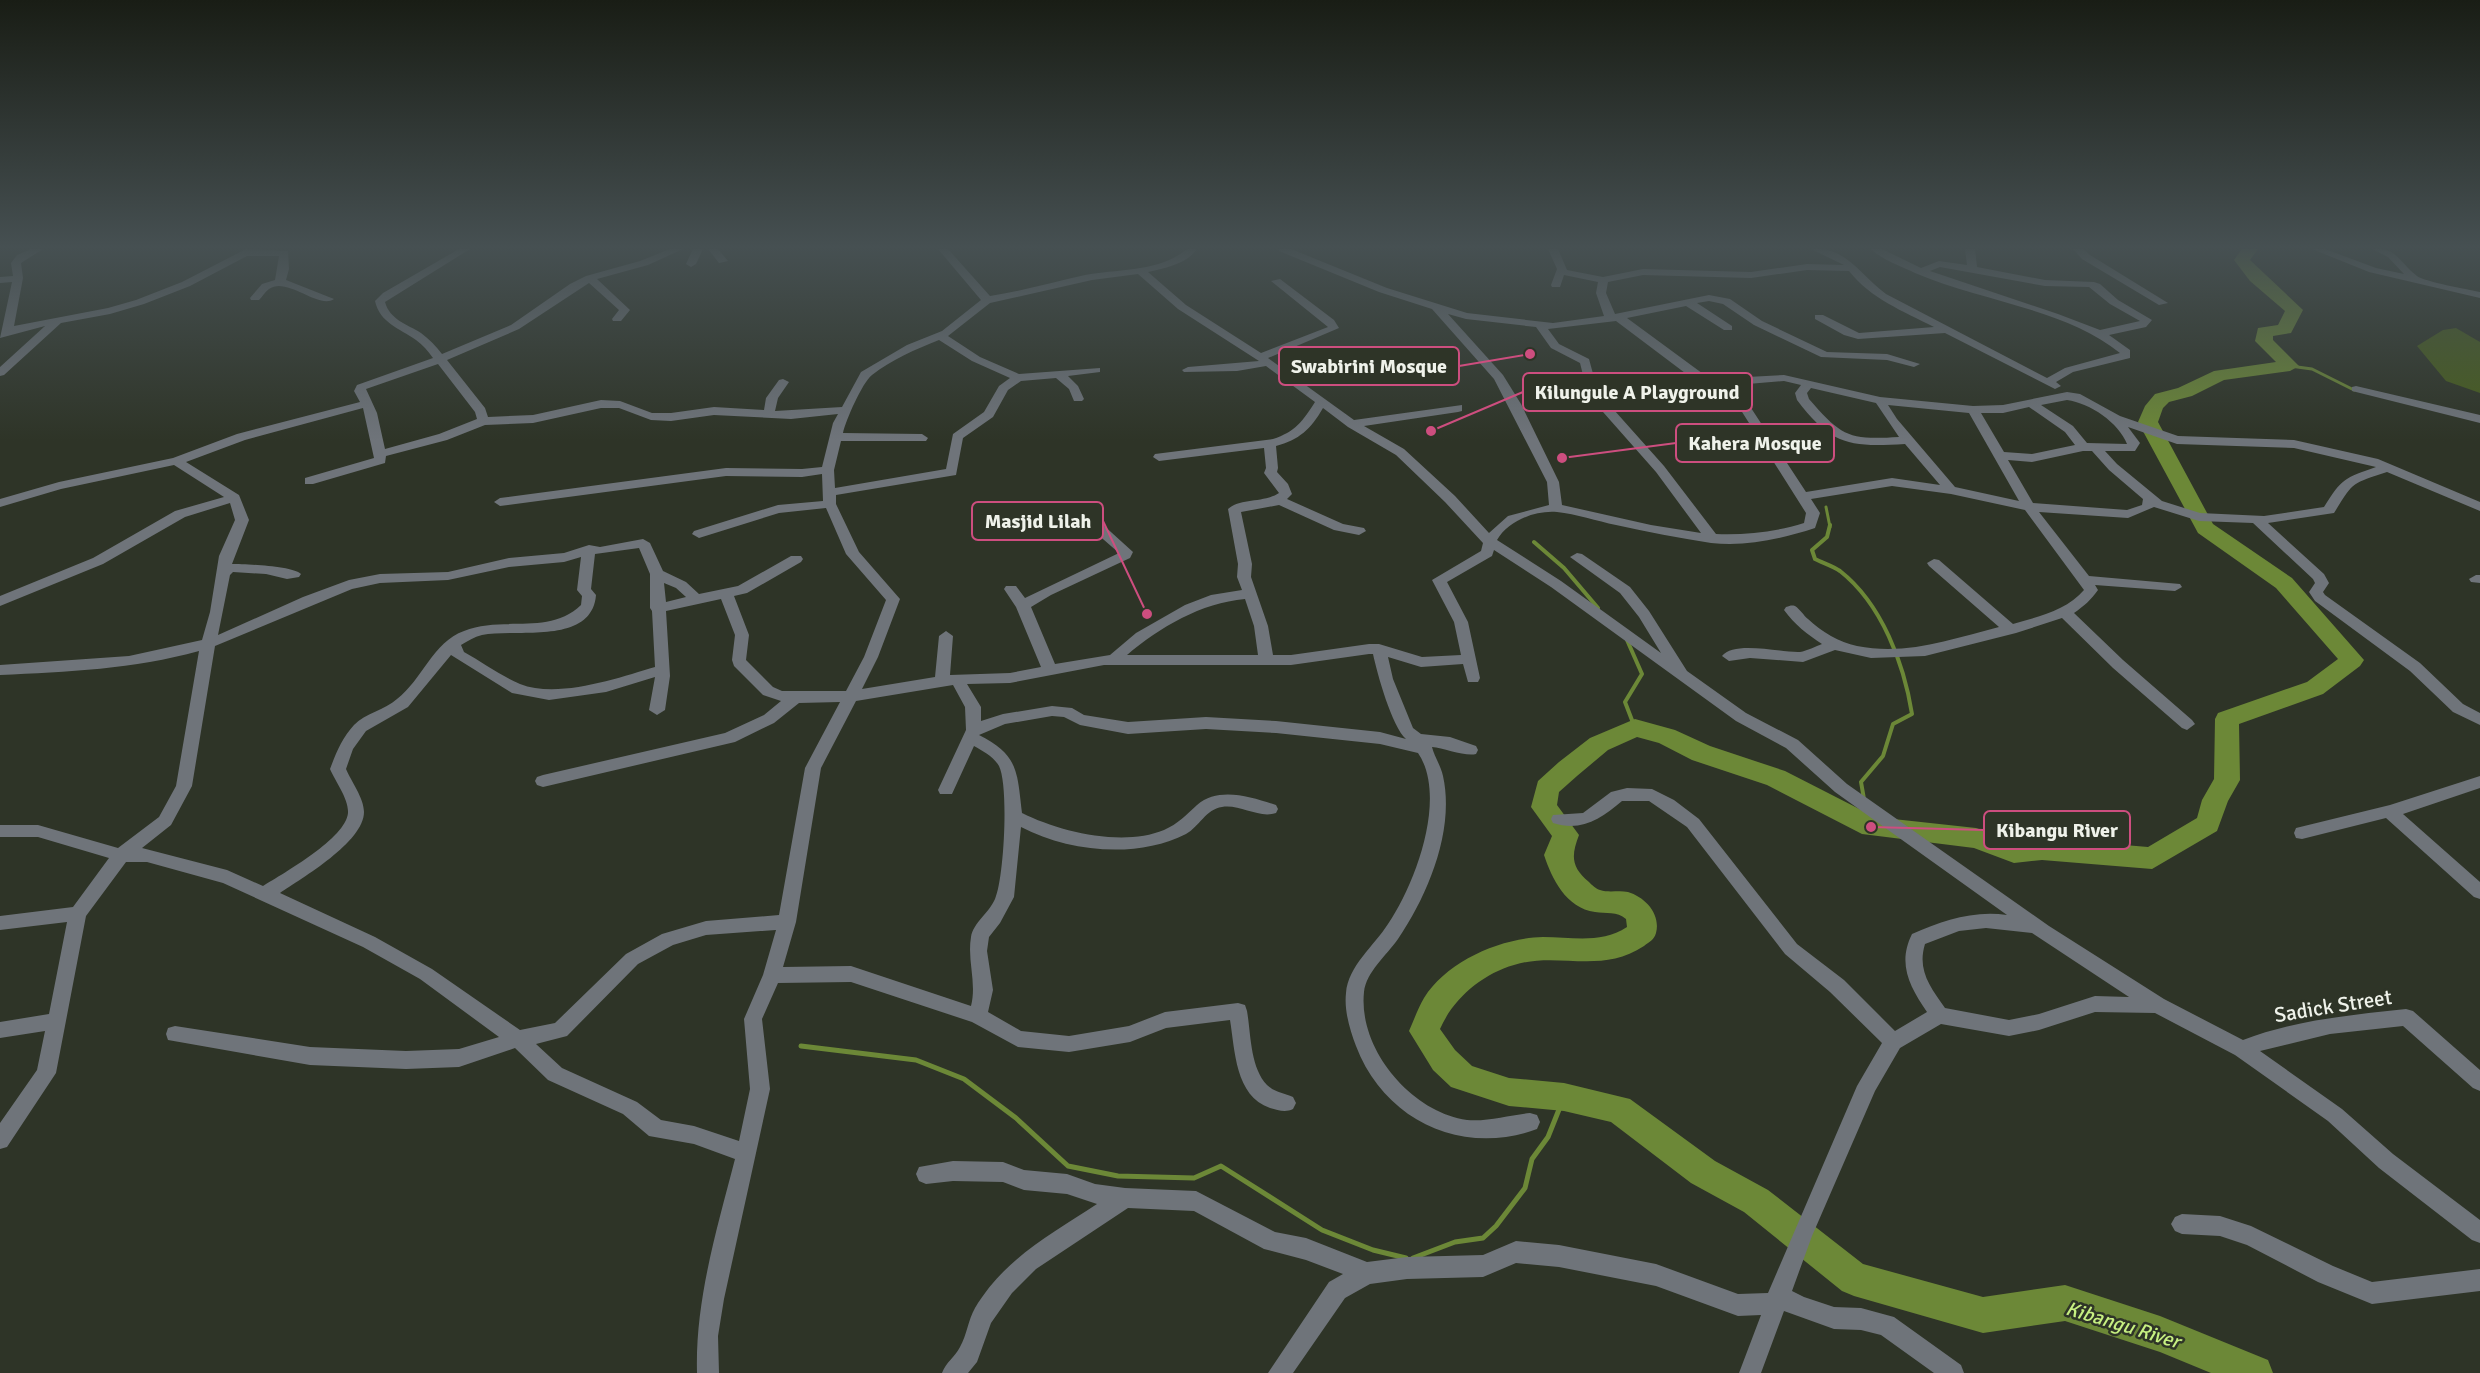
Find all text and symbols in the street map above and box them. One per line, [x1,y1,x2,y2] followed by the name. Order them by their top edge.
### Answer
[1279,347,1459,385] callout: Swabirini Mosque
[1291,354,1447,379] text: Swabirini Mosque
[1523,373,1752,411] callout: Kilungule A Playground
[1535,380,1740,405] text: Kilungule A Playground
[1676,424,1834,462] callout: Kahera Mosque
[1688,431,1822,456] text: Kahera Mosque
[972,502,1103,540] callout: Masjid Lilah
[985,509,1091,534] text: Masjid Lilah
[1984,811,2130,849] callout: Kibangu River
[1996,818,2118,843] text: Kibangu River
[2272,984,2394,1028] street label: Sadick Street
[2063,1296,2186,1355] water label: Kibangu River

